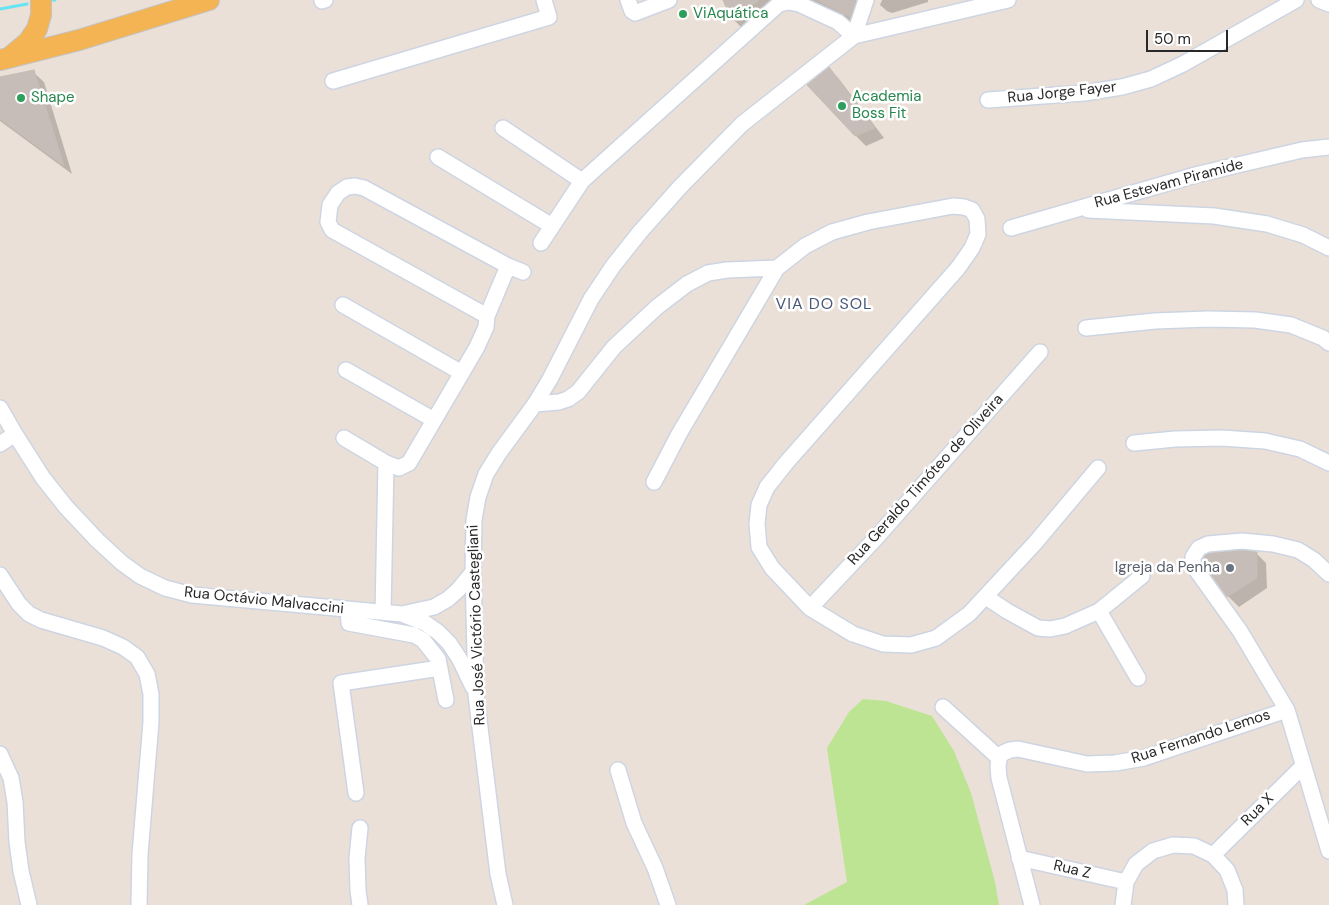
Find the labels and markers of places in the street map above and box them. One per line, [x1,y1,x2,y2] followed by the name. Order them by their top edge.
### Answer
[693,5,768,23] place label: ViAquática
[677,8,689,20] marker: ViAquática
[852,88,921,123] place label: Academia Boss Fit
[31,89,74,107] place label: Shape
[15,92,27,104] marker: Shape
[836,100,848,112] marker: Academia Boss Fit
[1115,559,1220,577] place label: Igreja da Penha
[1224,562,1236,574] marker: Igreja da Penha

